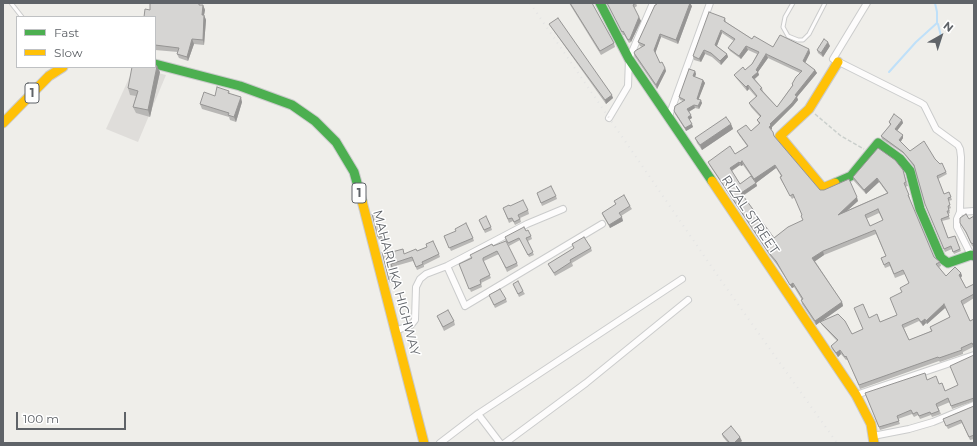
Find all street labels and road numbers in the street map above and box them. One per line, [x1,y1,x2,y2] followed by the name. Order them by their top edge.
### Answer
[25,83,39,103] road number: 1
[718,173,782,257] street label: RIZAL STREET
[352,183,366,203] road number: 1
[369,208,423,358] street label: MAHARLIKA HIGHWAY

